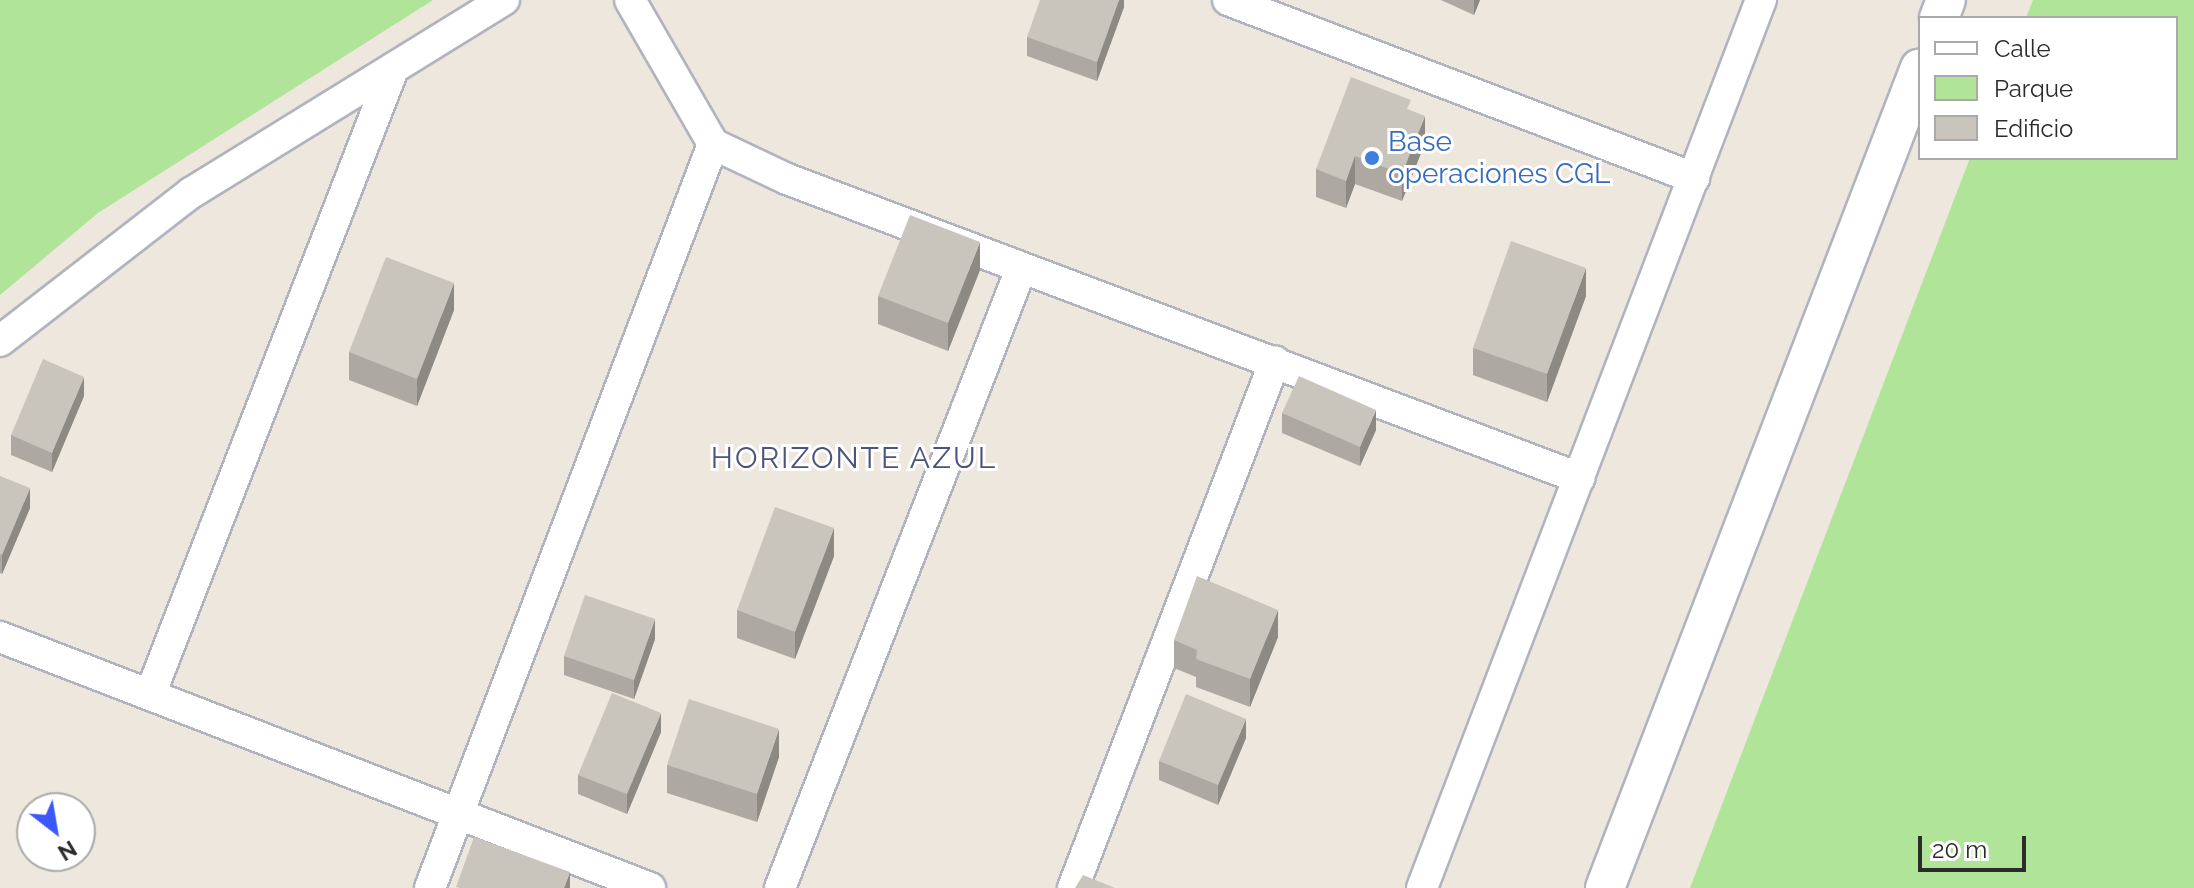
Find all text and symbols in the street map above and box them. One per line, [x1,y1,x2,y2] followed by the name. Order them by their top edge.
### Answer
[1918,16,2178,160] legend
[1994,34,2051,63] text: Calle
[1994,74,2073,103] text: Parque
[1994,114,2073,143] text: Edificio
[1388,125,1610,191] place label: Base operaciones CGL
[1363,149,1381,167] marker: Base operaciones CGL
[710,440,998,476] district label: HORIZONTE AZUL
[16,792,96,872] north arrow
[1922,820,2030,870] scale bar
[53,835,81,866] text: N
[1932,835,1987,864] text: 20 m

